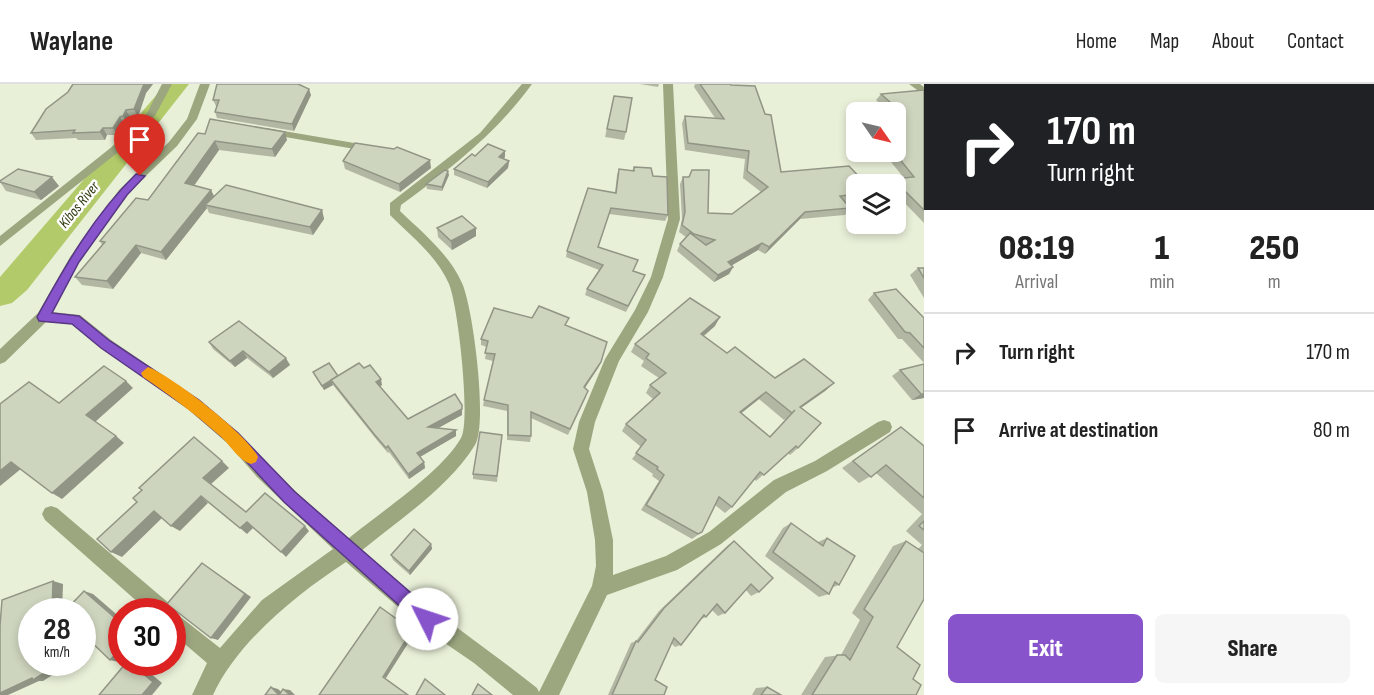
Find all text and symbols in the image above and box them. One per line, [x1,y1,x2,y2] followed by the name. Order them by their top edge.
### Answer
[30,25,113,58] text: Waylane
[1076,29,1117,54] text: Home
[1150,29,1179,54] text: Map
[1212,29,1254,54] text: About
[1287,29,1344,54] text: Contact
[846,102,906,162] north arrow
[846,102,906,234] map controls
[1047,106,1136,157] text: 170 m
[948,108,1026,186] icon: right
[114,114,165,176] pin
[123,123,156,156] icon: arrive
[1047,157,1134,189] text: Turn right
[846,174,906,234] button: layers
[55,177,104,232] water label: Kibos River
[999,227,1075,270] text: 08:19
[1155,227,1169,270] text: 1
[1249,227,1299,270] text: 250
[1015,270,1058,294] text: Arrival
[1149,270,1175,294] text: min
[1268,270,1281,294] text: m
[948,336,981,369] icon: right
[999,339,1075,366] text: Turn right
[1306,339,1350,366] text: 170 m
[948,414,981,447] icon: arrive
[999,417,1158,444] text: Arrive at destination
[1313,417,1350,444] text: 80 m
[395,587,459,651] position arrow
[108,598,186,676] speed limit sign: 30
[43,612,71,648] text: 28
[948,614,1143,683] button: Exit
[1155,614,1350,683] button: Share
[44,643,70,662] text: km/h

